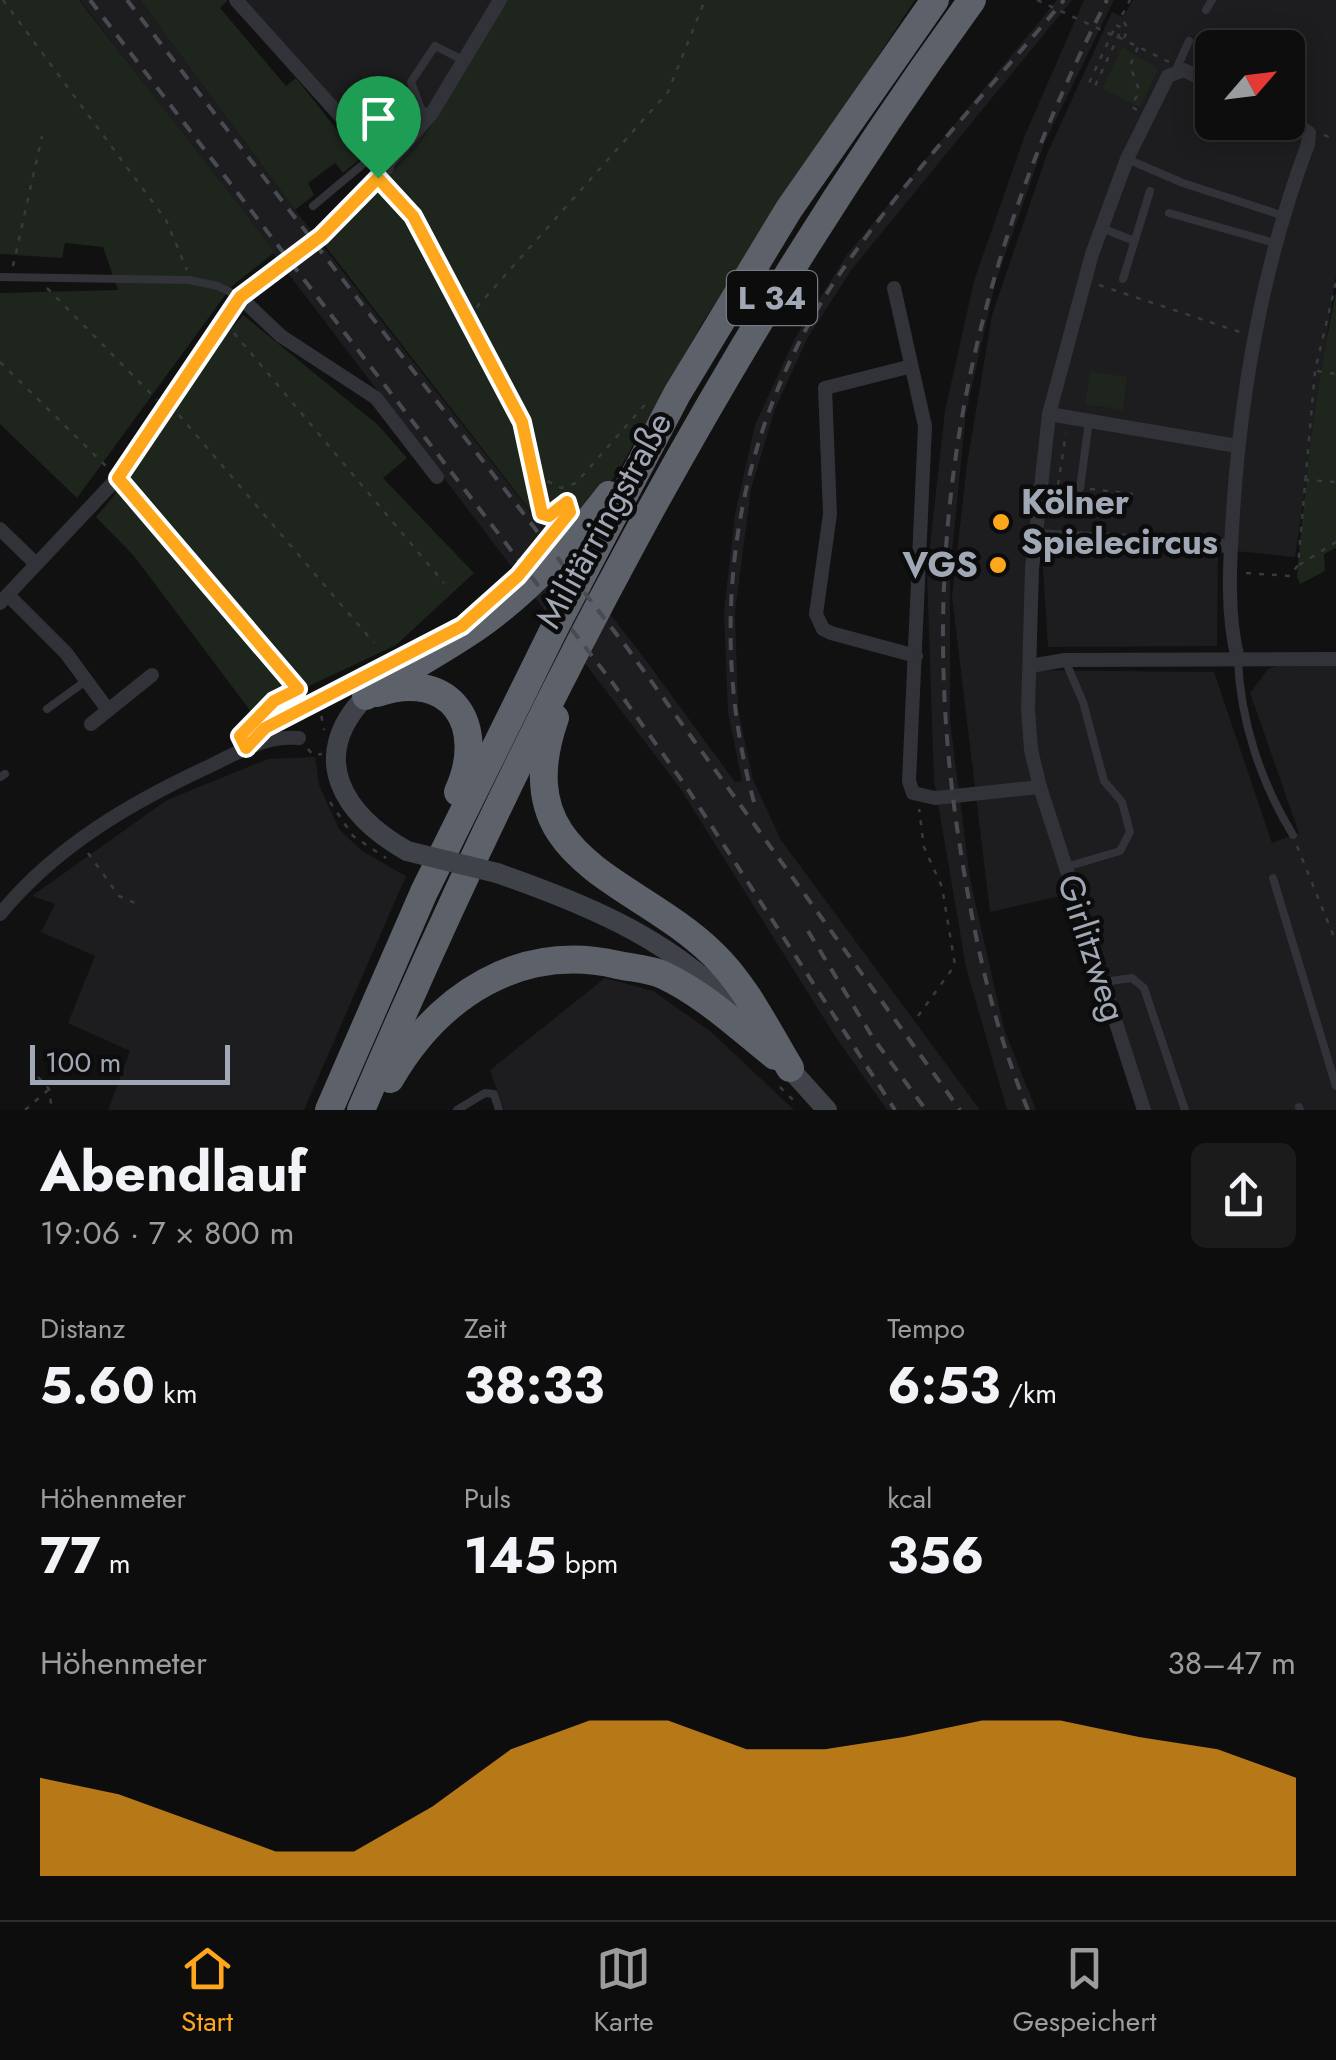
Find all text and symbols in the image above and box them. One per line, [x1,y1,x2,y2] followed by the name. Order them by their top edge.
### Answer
[1195,30,1305,140] north arrow
[1195,30,1305,140] map controls
[336,76,421,179] pin
[351,91,406,146] icon: arrive
[727,271,817,325] road number: L 34
[524,403,684,637] street label: Militärringstraße
[1021,477,1218,567] place label: Kölner Spielecircus
[990,511,1012,533] marker: Kölner Spielecircus
[901,540,978,590] place label: VGS
[987,554,1009,576] marker: VGS
[1045,868,1139,1028] street label: Girlitzweg
[30,1040,230,1084] scale bar
[45,1042,121,1083] text: 100 m
[40,1132,306,1212] text: Abendlauf
[1191,1143,1296,1248] button: share
[40,1210,294,1256] text: 19:06 · 7 × 800 m
[40,1308,125,1349] text: Distanz
[464,1308,507,1349] text: Zeit
[887,1308,965,1349] text: Tempo
[40,1349,155,1422] text: 5.60
[464,1349,604,1422] text: 38:33
[887,1349,1000,1422] text: 6:53
[155,1373,197,1414] text: km
[1000,1373,1057,1414] text: /km
[40,1478,186,1519] text: Höhenmeter
[464,1478,511,1519] text: Puls
[887,1478,933,1519] text: kcal
[40,1519,100,1592] text: 77
[464,1519,556,1592] text: 145
[887,1519,984,1592] text: 356
[100,1543,131,1584] text: m
[556,1543,618,1584] text: bpm
[40,1640,207,1686] text: Höhenmeter
[1167,1640,1296,1686] text: 38–47 m
[180,1941,235,2042] tab: Start
[594,1941,654,2042] tab: Karte
[1013,1941,1156,2042] tab: Gespeichert

